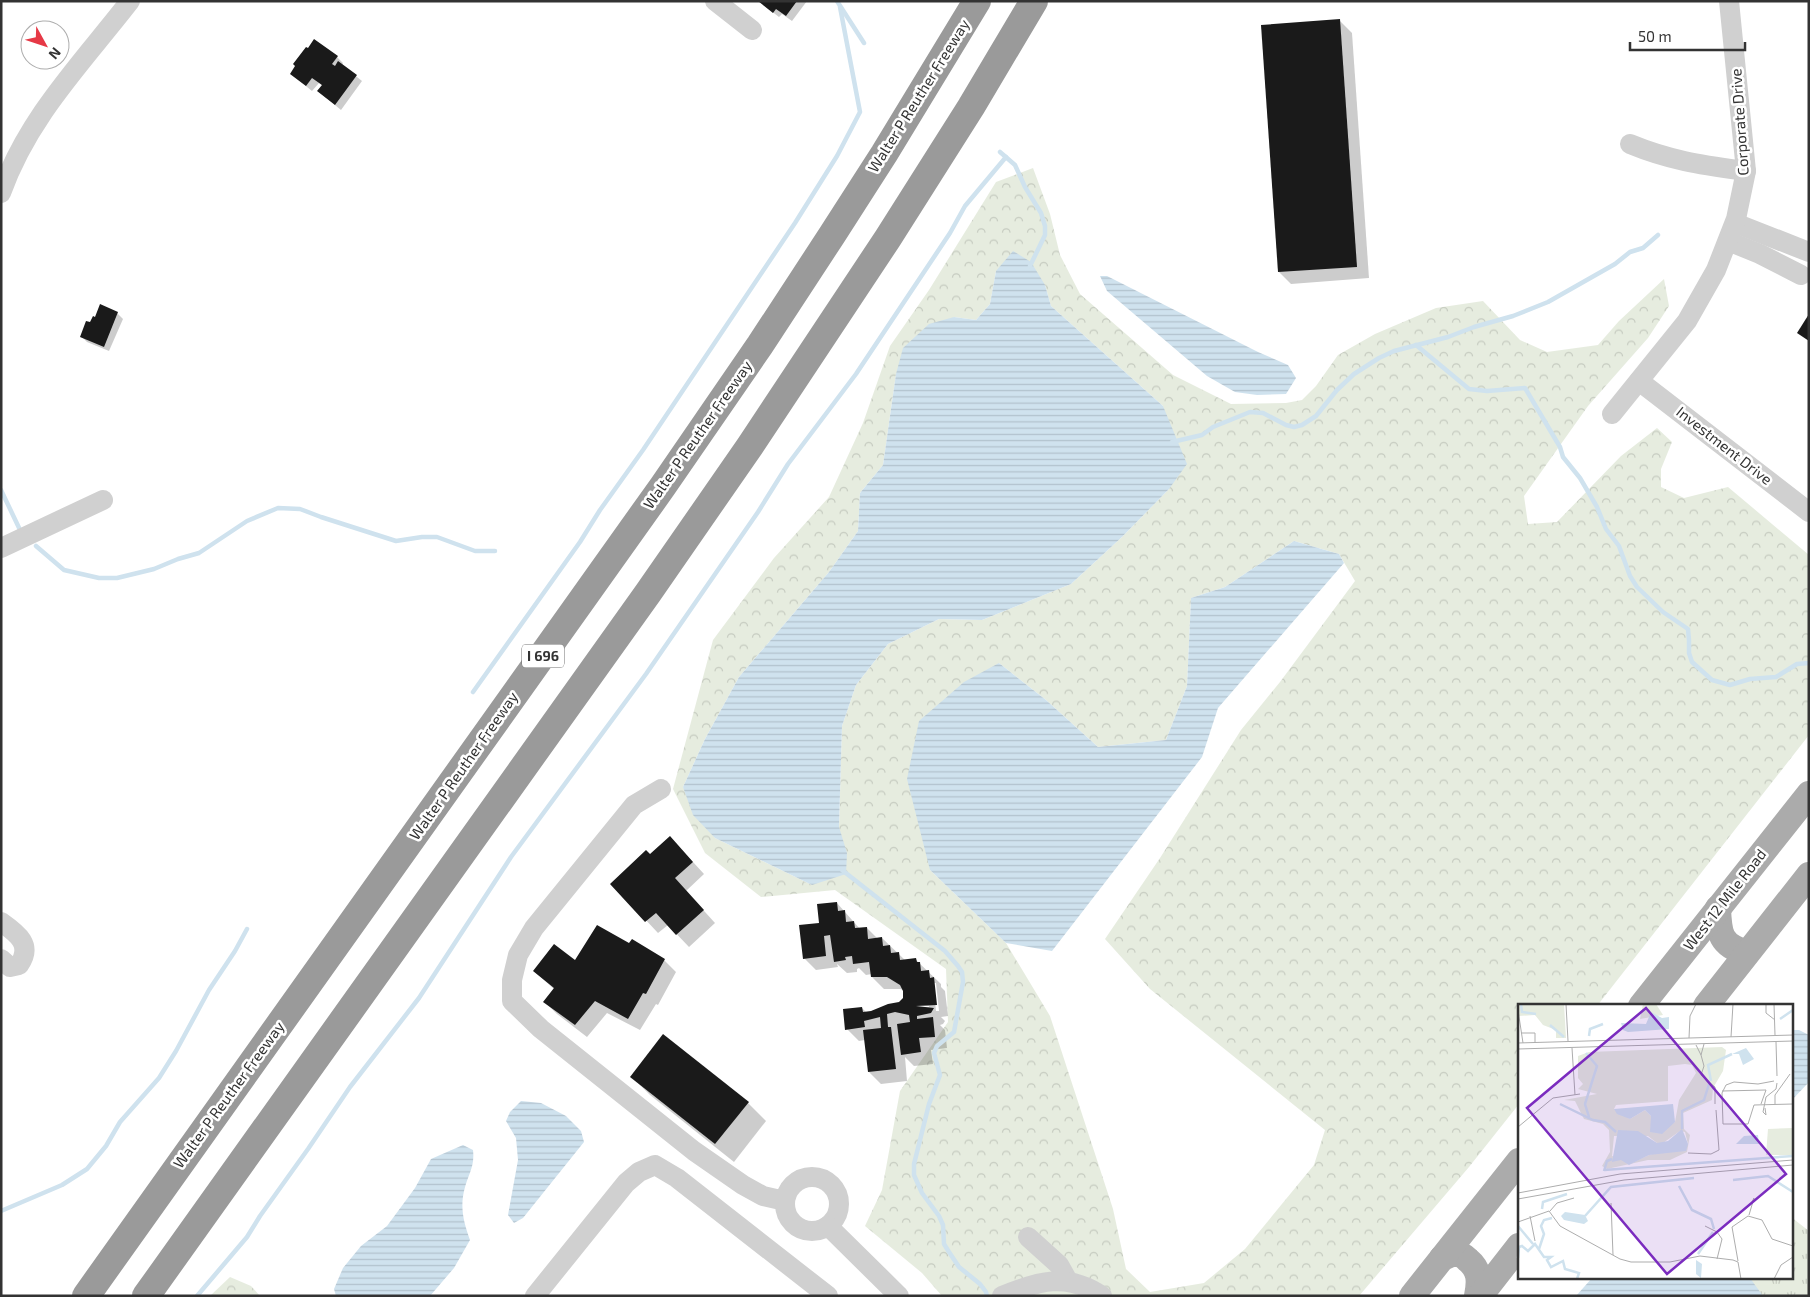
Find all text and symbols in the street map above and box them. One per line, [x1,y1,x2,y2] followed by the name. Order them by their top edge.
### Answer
[864,16,973,175] street label: Walter P Reuther Freeway
[20,20,70,70] north arrow
[1630,20,1745,52] scale bar
[1638,27,1672,45] text: 50 m
[46,44,65,63] text: N
[1726,68,1752,176] street label: Corporate Drive
[639,357,755,512] street label: Walter P Reuther Freeway
[1673,402,1776,488] street label: Investment Drive
[522,644,564,668] road number: I 696
[405,688,521,843] street label: Walter P Reuther Freeway
[1679,845,1769,954] street label: West 12 Mile Road
[1518,1004,1792,1280] inset map
[169,1018,288,1171] street label: Walter P Reuther Freeway

